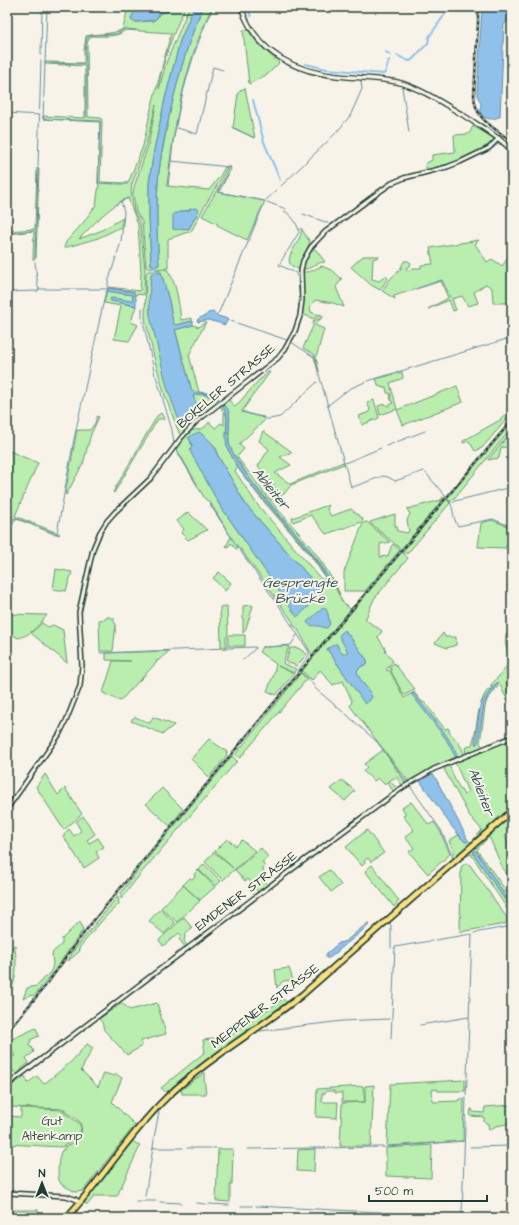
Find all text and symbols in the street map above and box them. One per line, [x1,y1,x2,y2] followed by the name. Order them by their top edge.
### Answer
[173,339,279,432] street label: BOKELER STRASSE
[248,463,295,516] water label: Ableiter
[263,573,339,609] water label: Gesprengte Brücke
[463,765,500,820] water label: Ableiter
[191,847,301,935] street label: EMDENER STRASSE
[207,959,323,1053] street label: MEPPENER STRASSE
[21,1112,83,1145] park label: Gut Altenkamp
[22,1163,62,1203] north arrow
[39,1166,46,1181] text: N
[369,1177,487,1203] scale bar
[375,1183,413,1200] text: 500 m

